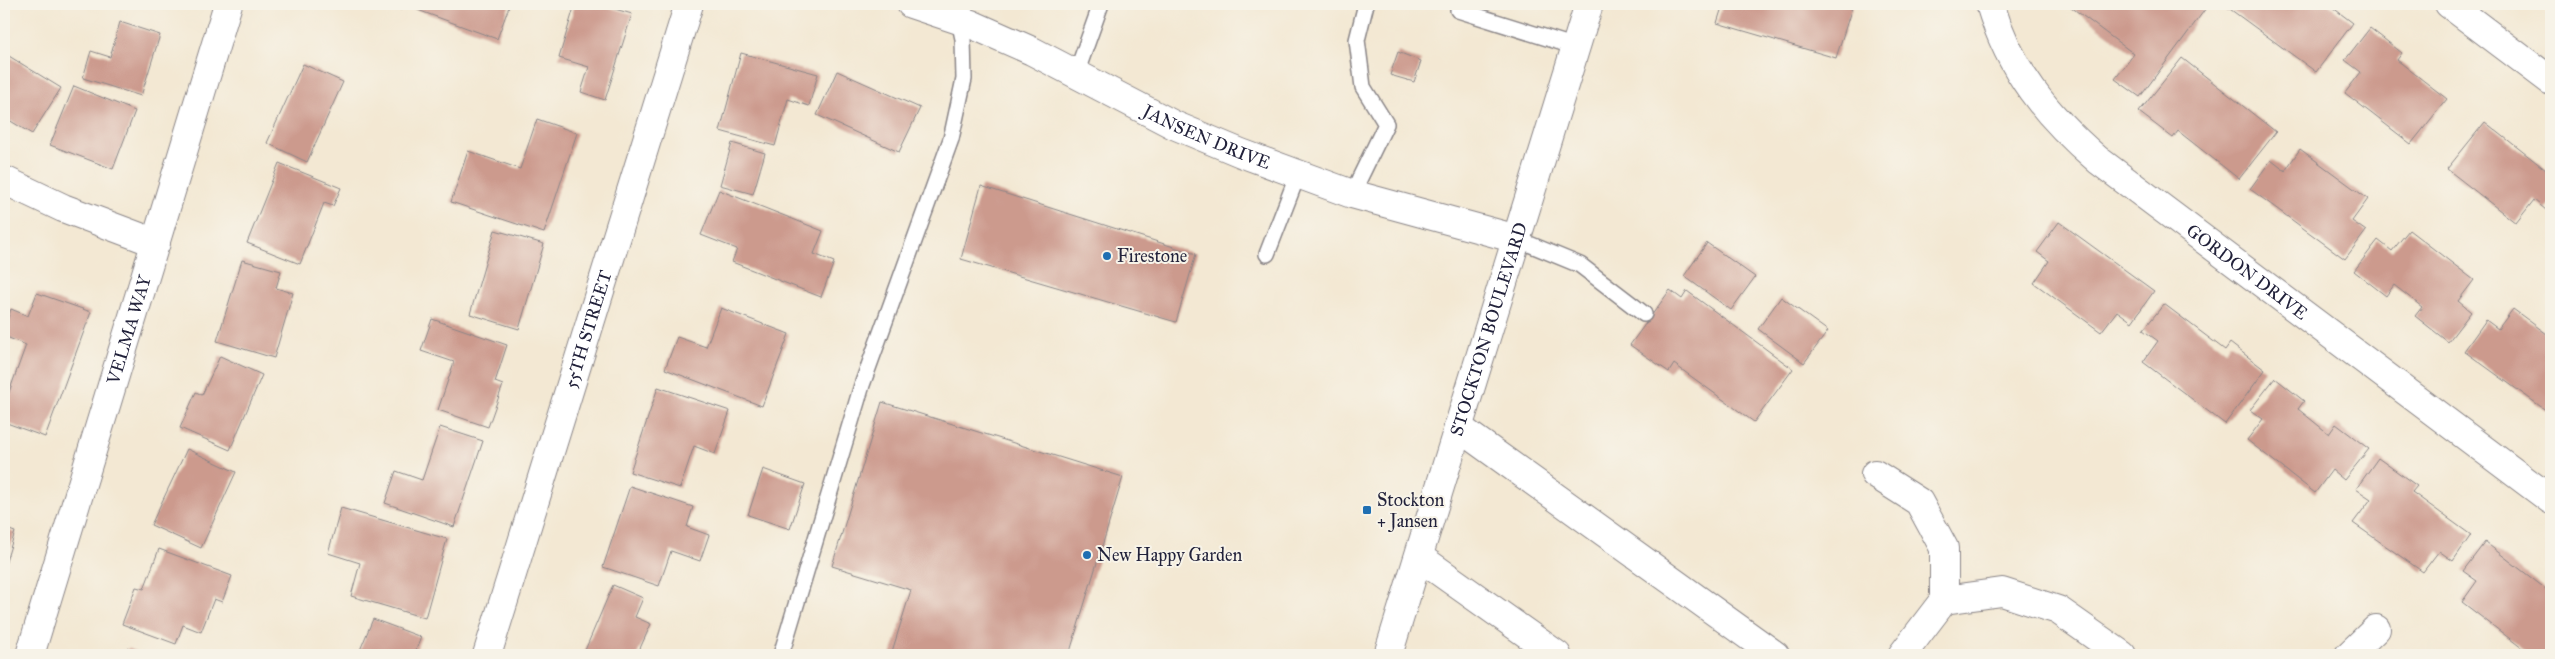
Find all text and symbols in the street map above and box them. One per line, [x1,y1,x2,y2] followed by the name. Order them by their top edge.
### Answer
[1137,99,1274,174] street label: JANSEN DRIVE
[2182,219,2312,325] street label: GORDON DRIVE
[1445,220,1532,439] street label: STOCKTON BOULEVARD
[1117,245,1187,267] place label: Firestone
[1101,250,1113,262] marker: Firestone
[559,268,617,391] street label: 55TH STREET
[102,272,156,388] street label: VELMA WAY
[1377,489,1444,533] place label: Stockton + Jansen
[1361,504,1373,516] marker: Stockton + Jansen
[1097,544,1242,566] place label: New Happy Garden
[1081,549,1093,561] marker: New Happy Garden

